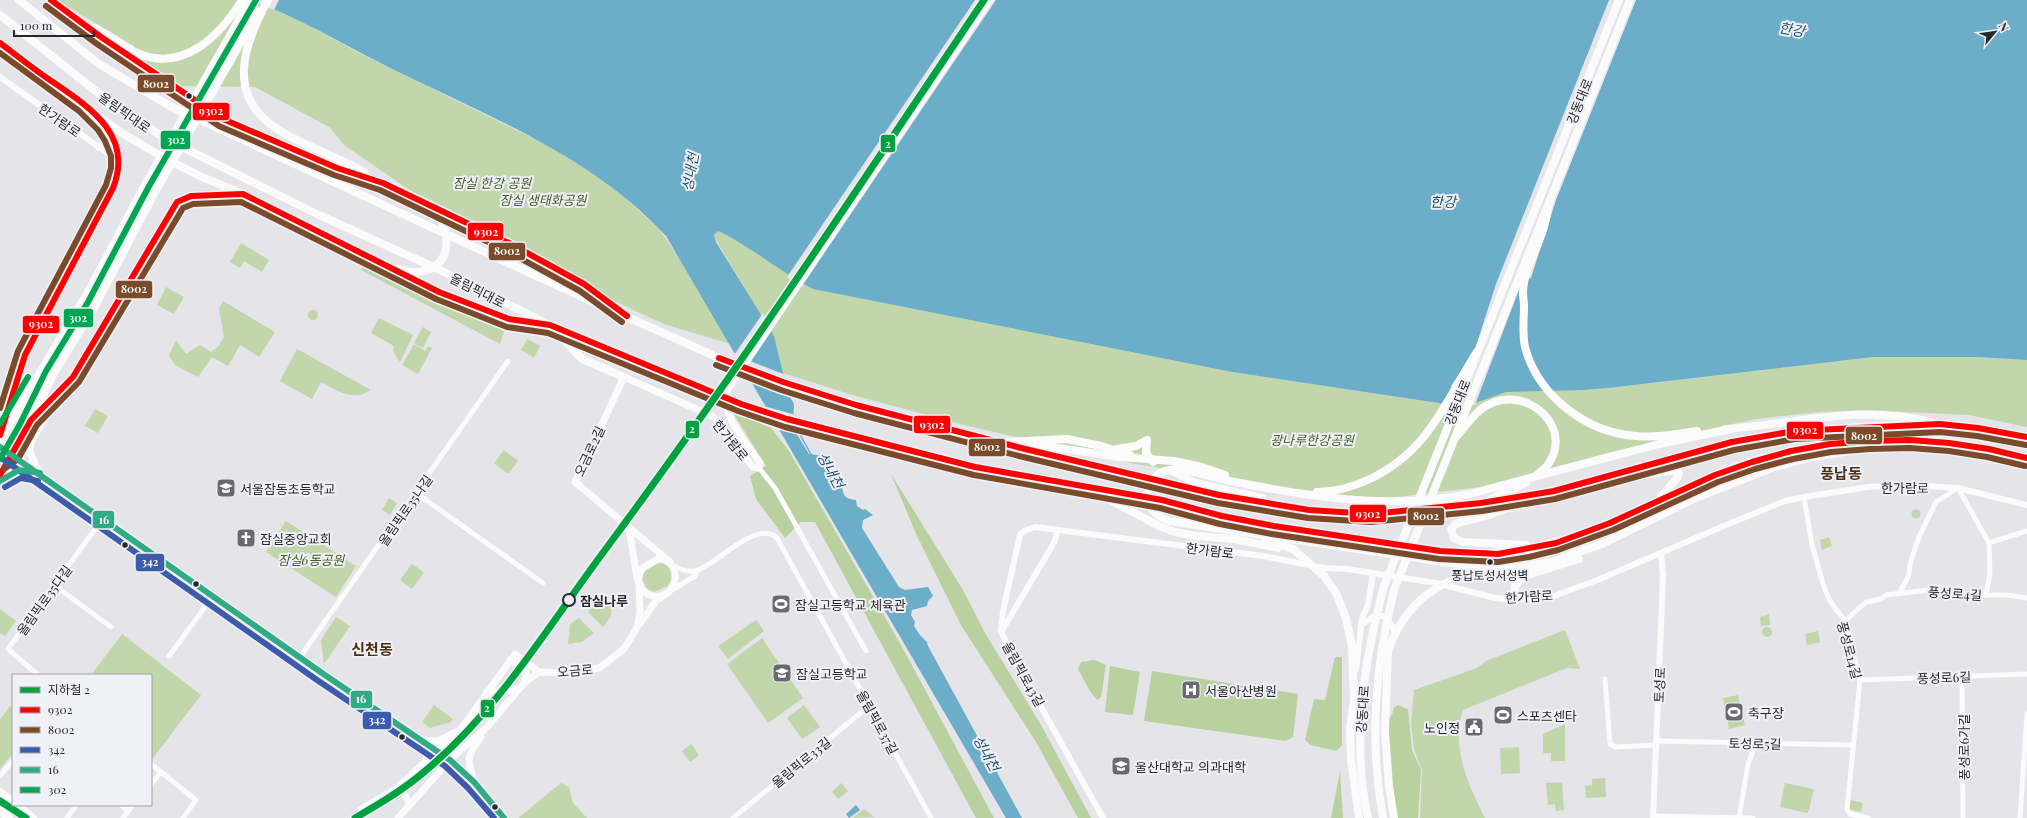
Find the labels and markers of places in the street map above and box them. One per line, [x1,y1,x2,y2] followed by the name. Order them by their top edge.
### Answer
[184,91,194,101] unlabelled marker
[215,477,237,499] school or university icon: 서울잠동초등학교
[240,480,336,497] place label: 서울잠동초등학교
[235,527,257,549] church icon: 잠실중앙교회
[260,530,332,547] place label: 잠실중앙교회
[120,540,130,550] unlabelled marker
[1485,557,1495,567] marker: 풍납토성서성벽
[1451,567,1529,583] place label: 풍납토성서성벽
[191,579,201,589] unlabelled marker
[580,592,628,609] place label: 잠실나루
[562,593,576,607] marker: 잠실나루
[770,593,792,615] sports icon: 잠실고등학교 체육관
[795,596,906,613] place label: 잠실고등학교 체육관
[771,662,793,684] school or university icon: 잠실고등학교
[796,665,868,682] place label: 잠실고등학교
[1180,679,1202,701] hospital icon: 서울아산병원
[1205,682,1277,699] place label: 서울아산병원
[1723,701,1745,723] sports icon: 축구장
[1492,704,1514,726] sports icon: 스포츠센타
[1748,704,1784,721] place label: 축구장
[1517,707,1577,724] place label: 스포츠센타
[1463,716,1485,738] public building icon: 노인정
[1424,719,1460,736] place label: 노인정
[397,732,407,742] unlabelled marker
[1110,755,1132,777] school or university icon: 울산대학교 의과대학
[1135,758,1246,775] place label: 울산대학교 의과대학
[490,802,500,812] unlabelled marker

